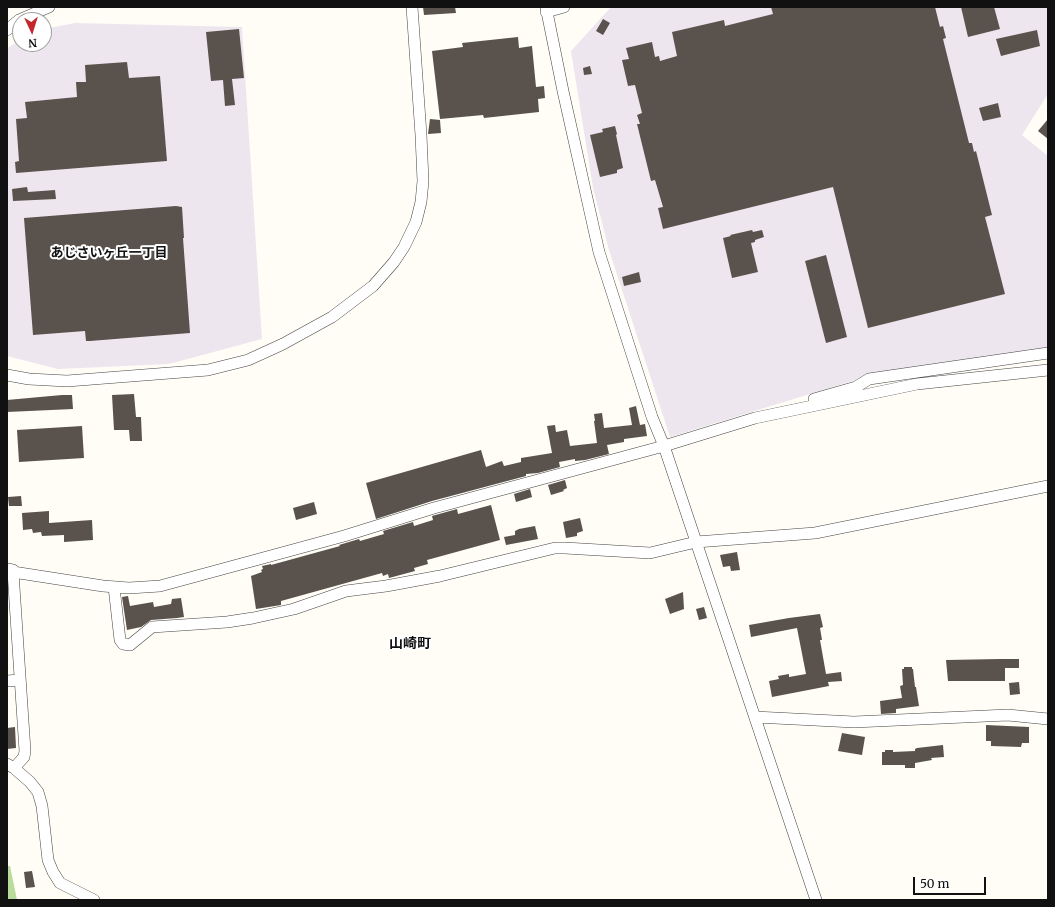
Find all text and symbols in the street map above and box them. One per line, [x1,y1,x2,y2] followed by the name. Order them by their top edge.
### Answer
[12,12,52,52] north arrow
[28,36,38,50] text: N
[51,245,167,261] district label: あじさいヶ丘一丁目
[389,636,431,652] district label: 山崎町
[915,869,988,895] scale bar
[920,876,949,891] text: 50 m

